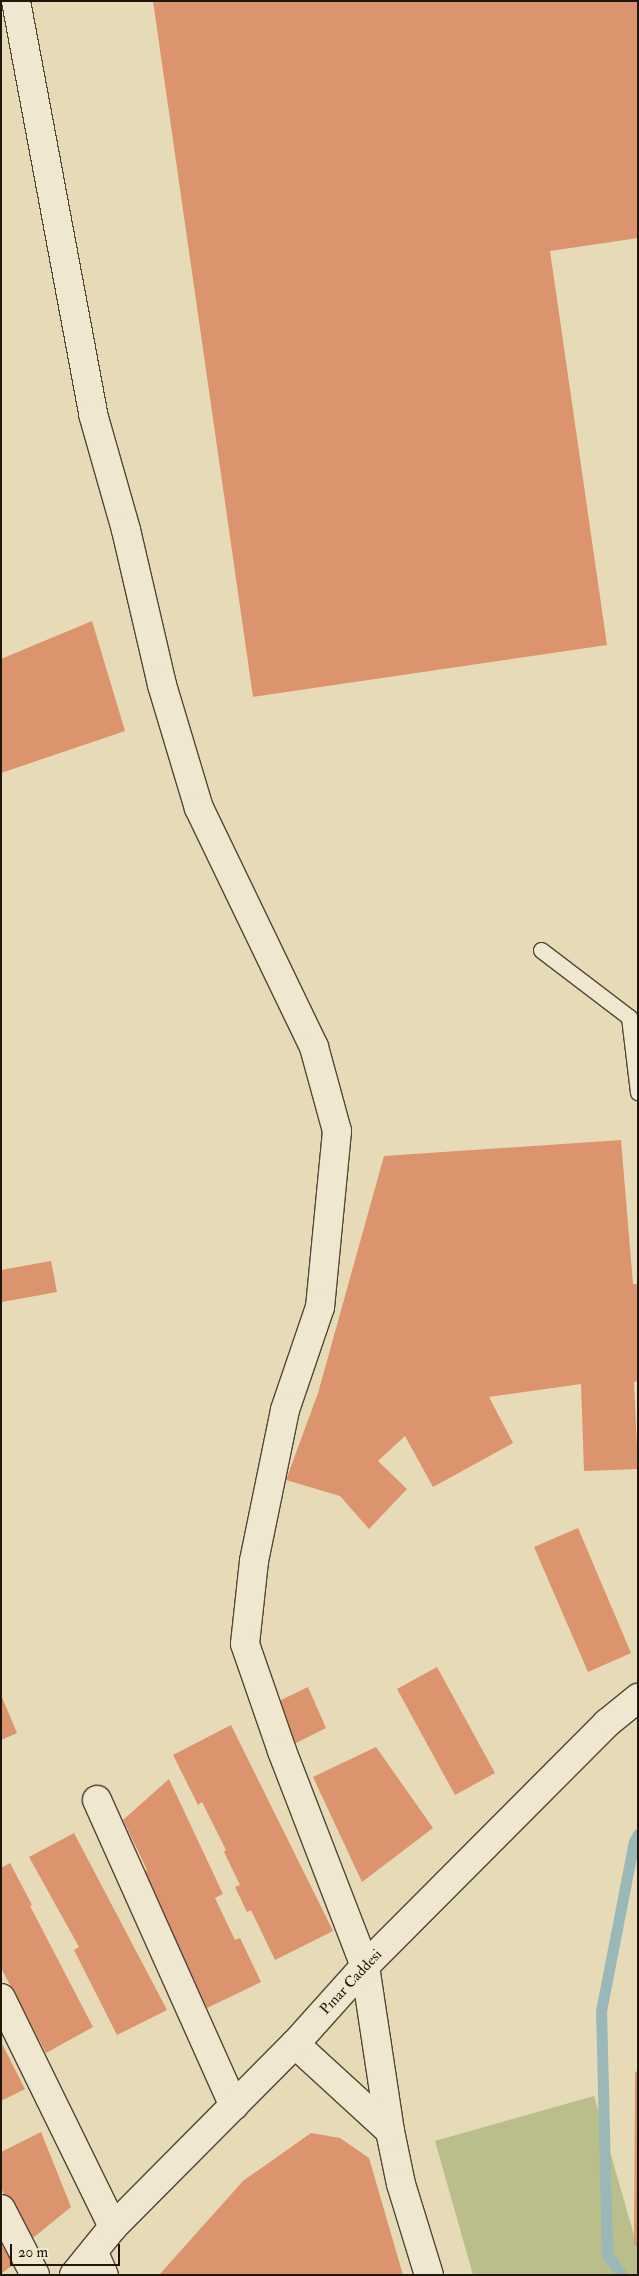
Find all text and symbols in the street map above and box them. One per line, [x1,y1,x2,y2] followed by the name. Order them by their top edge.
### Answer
[316,1946,386,2018] street label: Pınar Caddesi
[12,2234,122,2266] scale bar
[18,2243,48,2262] text: 20 m

